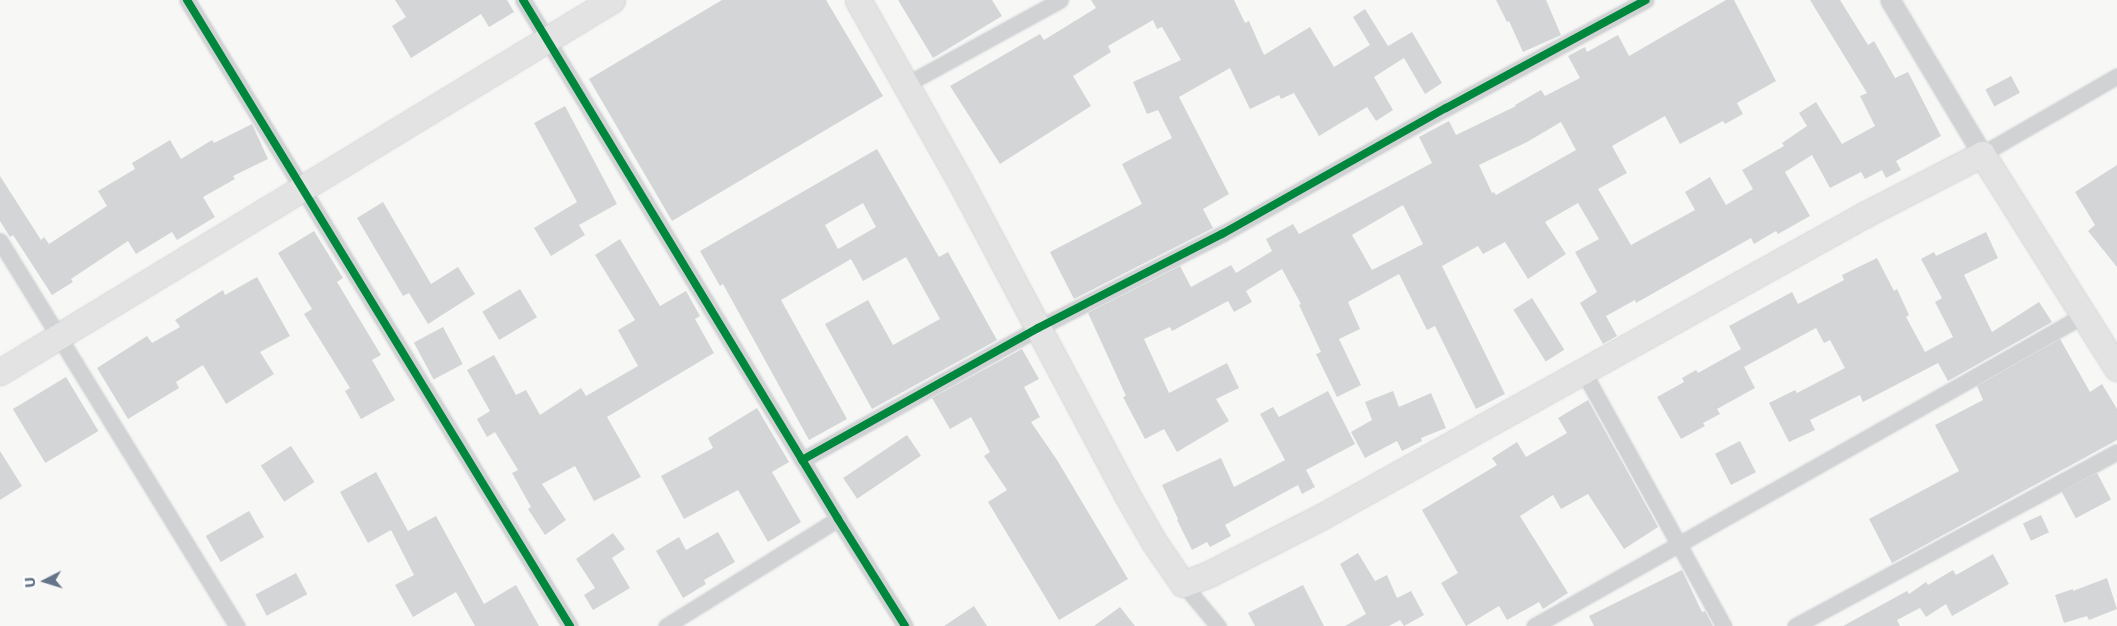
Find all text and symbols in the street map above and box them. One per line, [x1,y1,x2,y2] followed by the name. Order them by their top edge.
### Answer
[20,556,70,606] north arrow
[22,576,39,589] text: U

